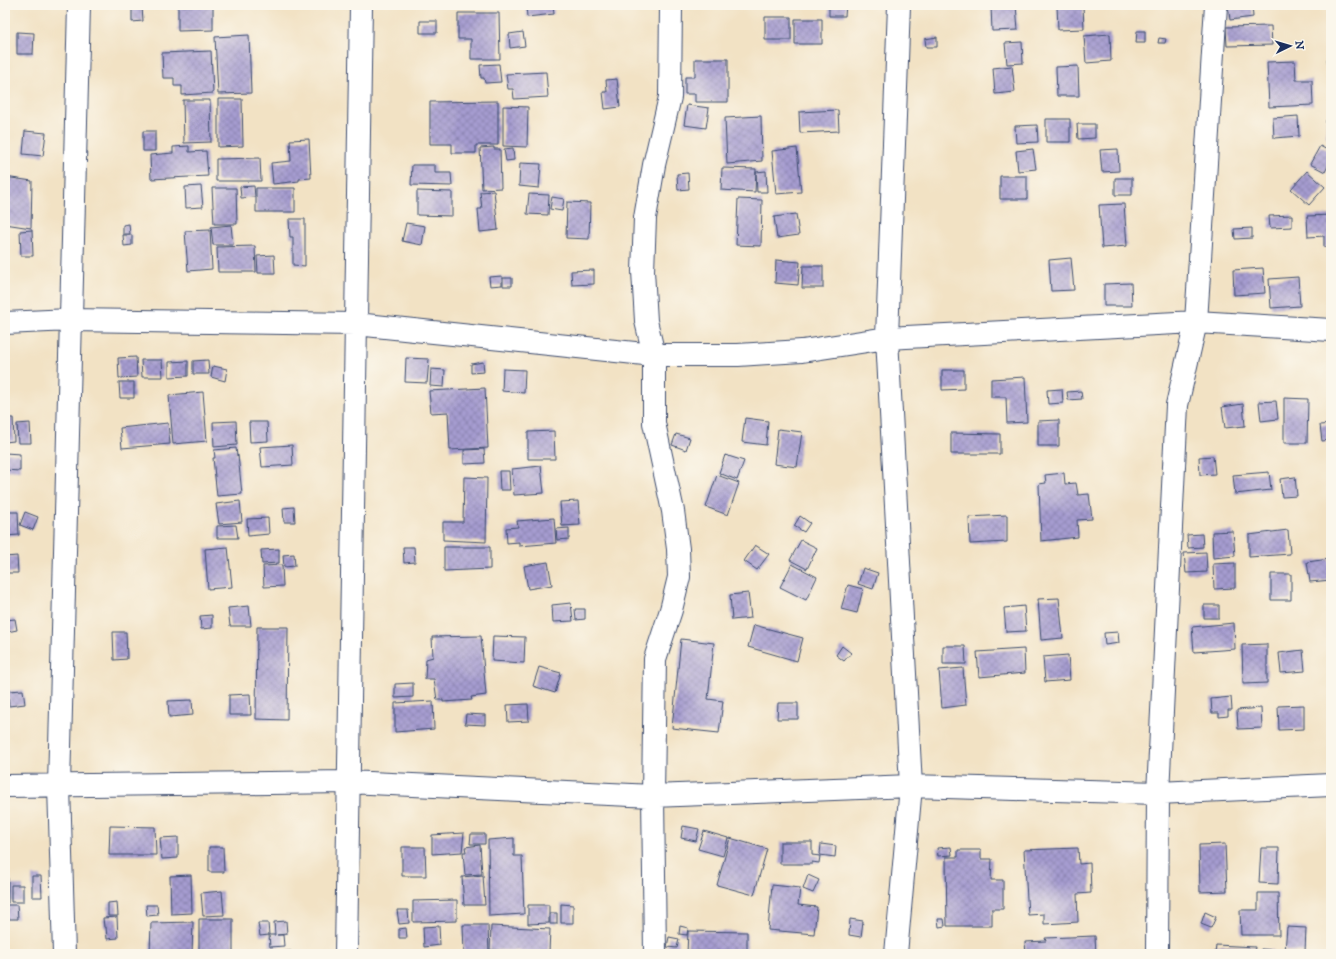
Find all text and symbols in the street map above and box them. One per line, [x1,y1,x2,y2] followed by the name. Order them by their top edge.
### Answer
[1270,26,1310,66] north arrow
[1292,40,1306,50] text: N

